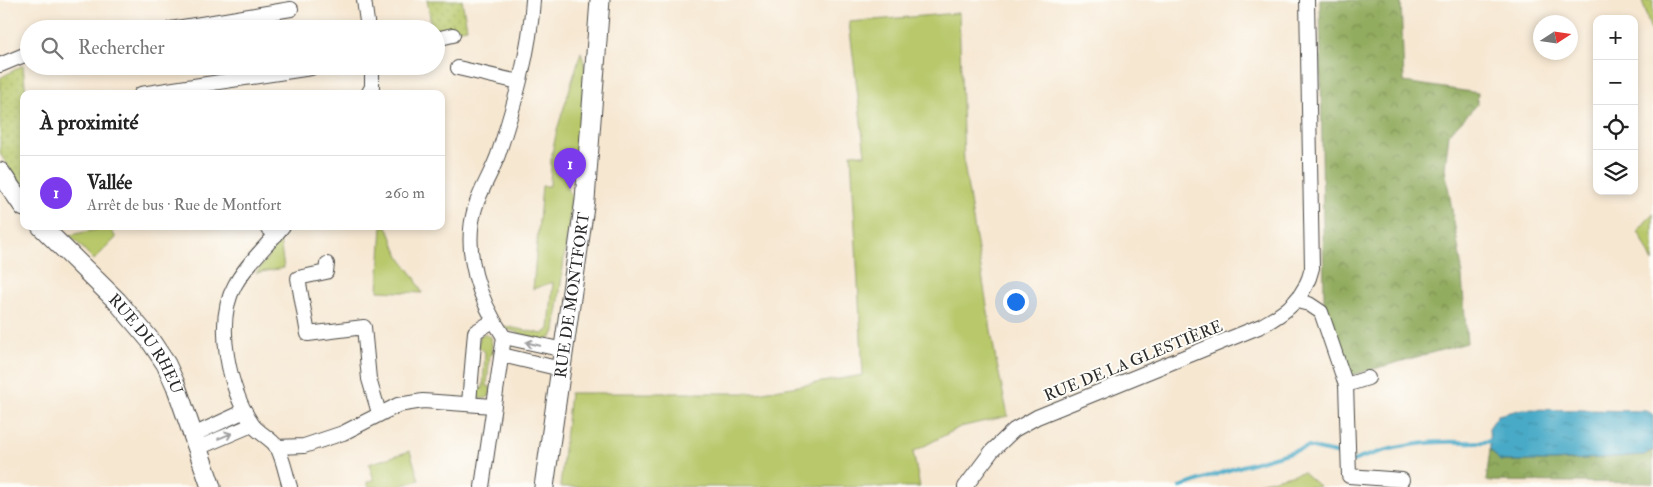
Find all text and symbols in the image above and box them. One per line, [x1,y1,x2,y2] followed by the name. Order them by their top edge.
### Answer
[1533,15,1578,60] north arrow
[1593,15,1638,195] map controls
[1593,15,1638,60] button: +
[20,20,445,75] search box
[38,34,66,62] icon: search
[78,36,165,60] text: Rechercher
[1593,60,1638,105] button: −
[1593,105,1638,150] button: locate
[40,109,138,136] text: À proximité
[554,148,586,189] pin: 1
[1593,150,1638,195] button: layers
[87,171,132,195] text: Vallée
[53,183,59,203] text: 1
[385,183,425,203] text: 260 m
[87,195,281,215] text: Arrêt de bus · Rue de Montfort
[551,211,594,379] street label: RUE DE MONTFORT
[1003,289,1029,315] your location
[104,290,187,397] street label: RUE DU RHEU
[1041,316,1226,406] street label: RUE DE LA GLESTIÈRE
[526,339,542,348] one-way arrow
[217,431,232,441] one-way arrow

